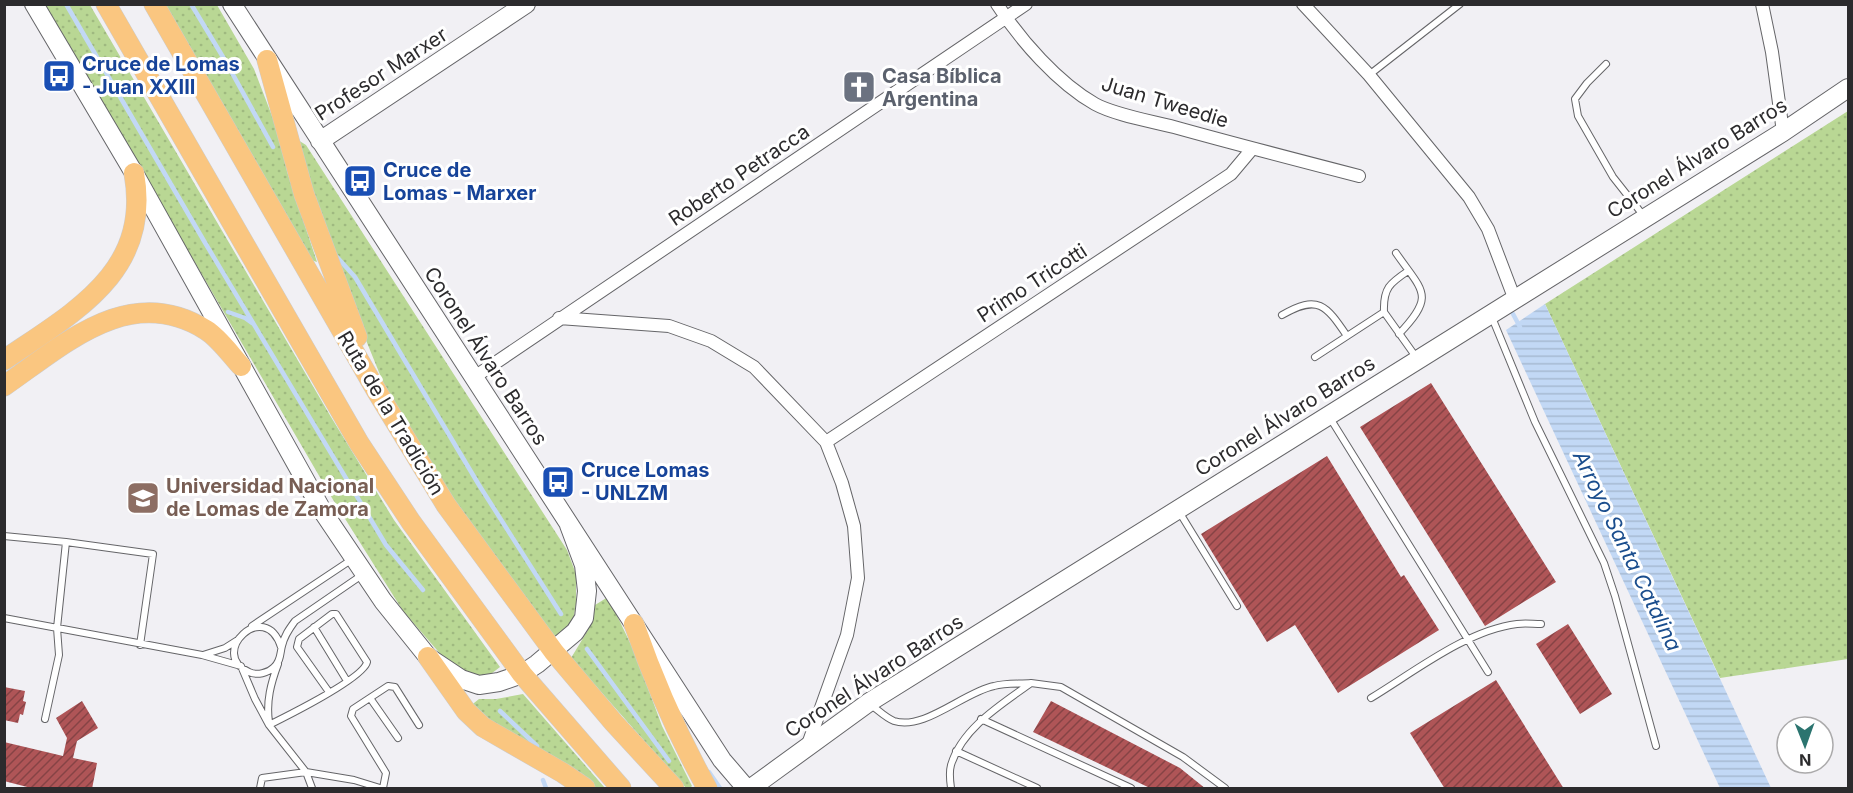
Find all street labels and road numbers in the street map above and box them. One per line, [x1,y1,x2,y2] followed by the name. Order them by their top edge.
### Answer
[310,22,452,126] street label: Profesor Marxer
[1099,71,1231,133] street label: Juan Tweedie
[1602,92,1791,223] street label: Coronel Álvaro Barros
[664,119,814,231] street label: Roberto Petracca
[973,239,1091,327] street label: Primo Tricotti
[419,262,553,450] street label: Coronel Álvaro Barros
[333,327,449,499] street label: Ruta de la Tradición
[1190,350,1379,481] street label: Coronel Álvaro Barros
[780,609,968,743] street label: Coronel Álvaro Barros

